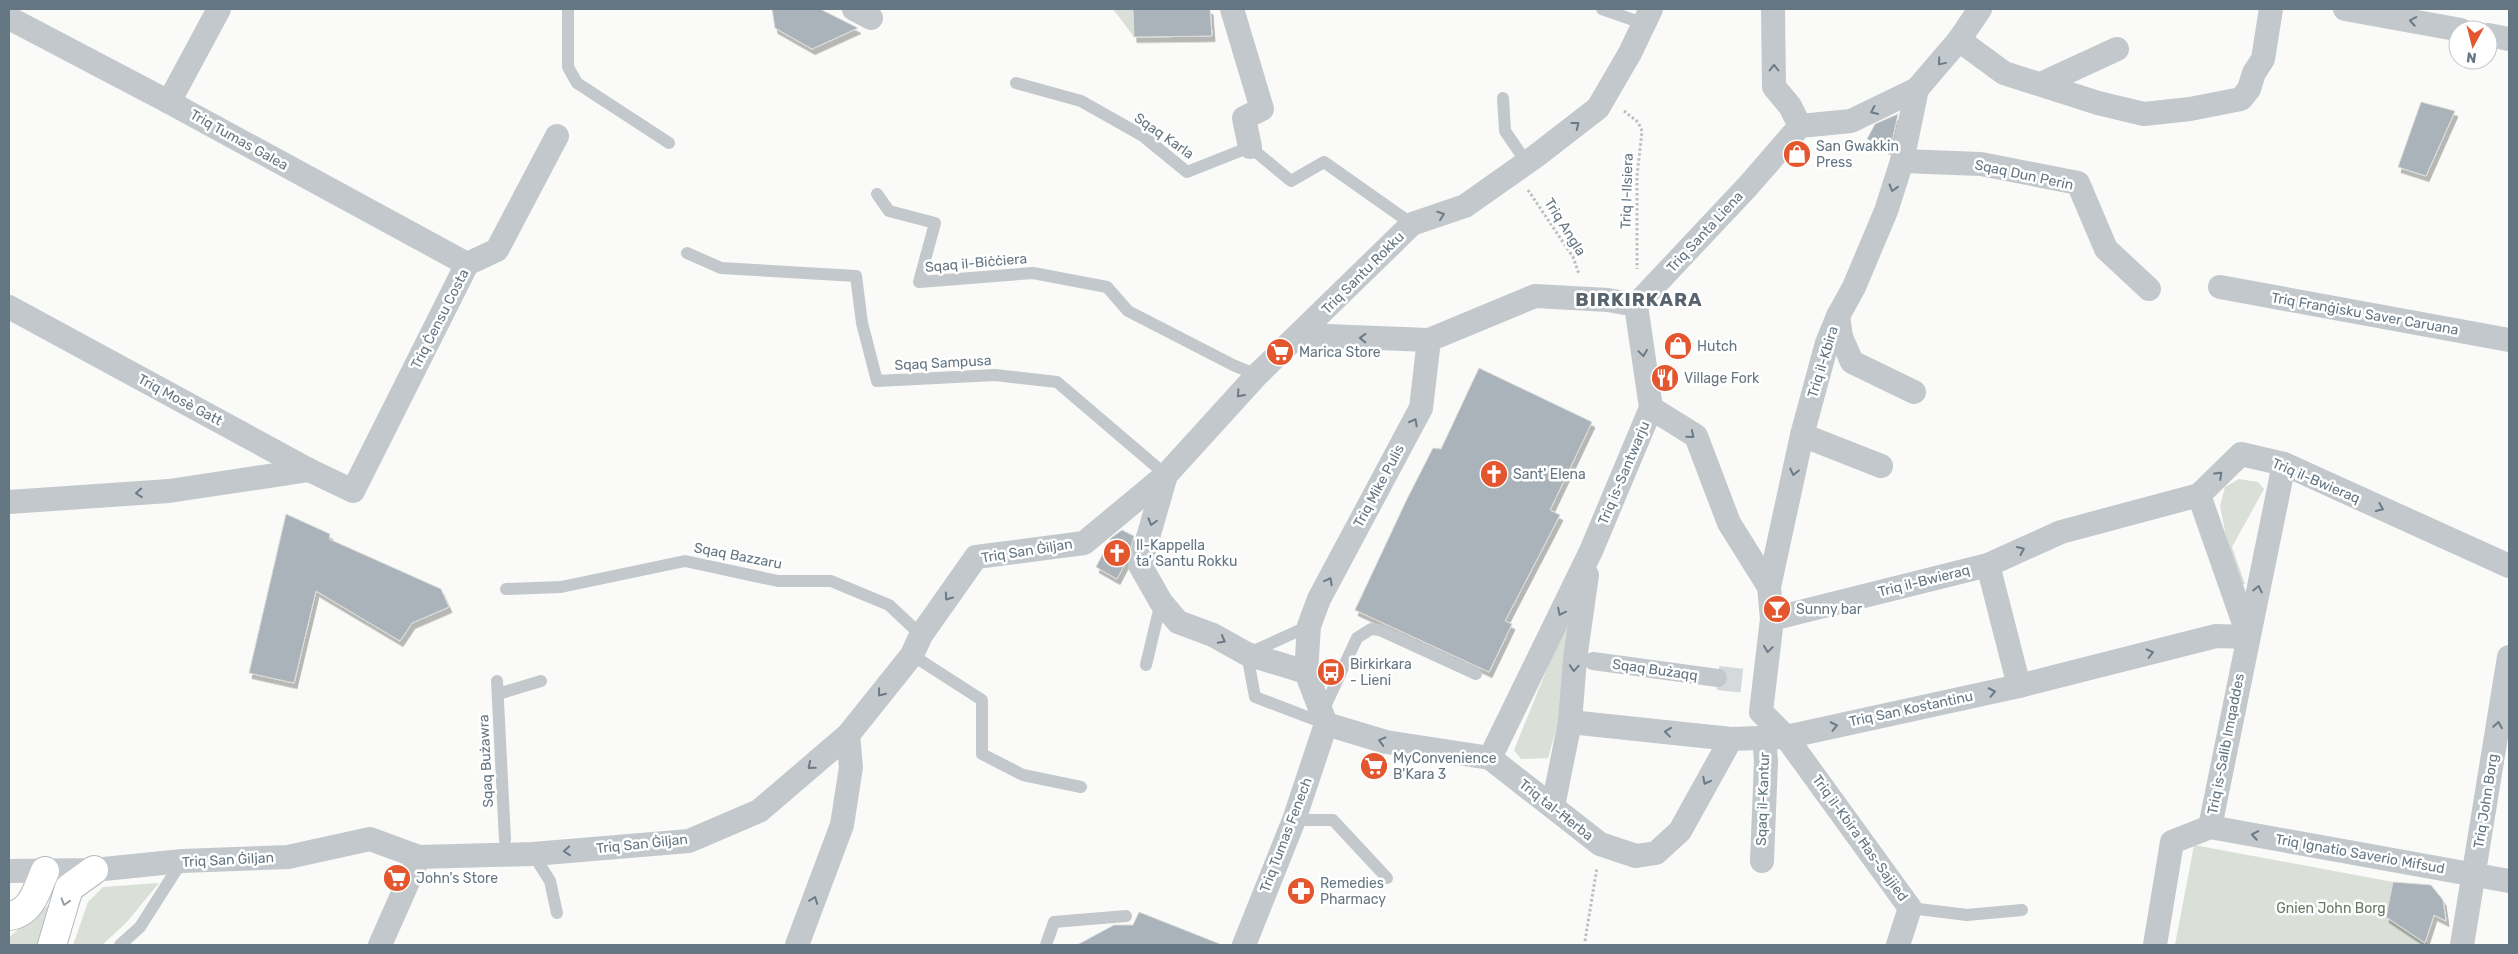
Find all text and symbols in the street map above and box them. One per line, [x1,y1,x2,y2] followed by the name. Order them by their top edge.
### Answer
[2408,17,2417,27] one-way arrow
[2448,20,2498,70] north arrow
[2465,48,2478,66] text: N
[1938,56,1946,65] one-way arrow
[1769,64,1779,72] one-way arrow
[1870,105,1879,115] one-way arrow
[187,106,291,174] street label: Triq Tumas Galea
[1131,109,1197,163] street label: Sqaq Karla
[1570,123,1579,131] one-way arrow
[1816,138,1899,171] place label: San Gwakkin Press
[1782,139,1812,169] shop icon: San Gwakkin Press
[1617,153,1637,229] street label: Triq l-Ilsiera
[1973,156,2075,194] street label: Sqaq Dun Perin
[1889,183,1899,191] one-way arrow
[1663,188,1747,276] street label: Triq Santa Liena
[1541,195,1589,259] street label: Triq Angla
[1436,210,1445,220] one-way arrow
[1318,228,1408,318] street label: Triq Santu Rokku
[924,250,1028,276] street label: Sqaq il-Biċċiera
[408,266,472,372] street label: Triq Ċensu Costa
[1575,288,1703,311] district label: BIRKIRKARA
[2270,289,2460,339] street label: Triq Franġisku Saver Caruana
[1804,324,1842,400] street label: Triq il-Kbira
[1663,331,1693,361] shop icon: Hutch
[1358,333,1366,343] one-way arrow
[1265,337,1295,367] supermarket icon: Marica Store
[1697,338,1737,355] place label: Hutch
[1299,344,1381,361] place label: Marica Store
[1637,349,1648,357] one-way arrow
[894,352,992,374] street label: Sqaq Sampusa
[1650,363,1680,393] restaurant icon: Village Fork
[1684,370,1760,387] place label: Village Fork
[135,371,226,430] street label: Triq Mosè Gatt
[1237,388,1246,397] one-way arrow
[1407,419,1417,428] one-way arrow
[1595,419,1653,527] street label: Triq is-Santwarju
[1685,429,1694,438] one-way arrow
[1350,442,1408,530] street label: Triq Mike Pulis
[2269,455,2363,507] street label: Triq il-Bwieraq
[1479,459,1509,489] church icon: Sant' Elena
[1513,466,1586,483] place label: Sant' Elena
[1789,468,1800,476] one-way arrow
[2214,472,2223,481] one-way arrow
[135,487,143,498] one-way arrow
[2375,501,2384,512] one-way arrow
[1148,517,1158,525] one-way arrow
[980,535,1074,567] street label: Triq San Ġiljan
[1136,537,1237,570] place label: Il-Kappella ta' Santu Rokku
[1102,538,1132,568] church icon: Il-Kappella ta' Santu Rokku
[693,539,783,573] street label: Sqaq Bazzaru
[2016,545,2025,556] one-way arrow
[1876,561,1972,601] street label: Triq il-Bwieraq
[1322,577,1332,586] one-way arrow
[2252,585,2263,594] one-way arrow
[945,591,954,601] one-way arrow
[1762,594,1792,624] bar icon: Sunny bar
[1796,601,1863,618] place label: Sunny bar
[1557,607,1567,616] one-way arrow
[1217,634,1226,644] one-way arrow
[1763,645,1774,653] one-way arrow
[2146,648,2154,658] one-way arrow
[1350,656,1412,689] place label: Birkirkara - Lieni
[1611,656,1699,684] street label: Sqaq Bużaqq
[1316,657,1346,687] bus stop icon: Birkirkara - Lieni
[1569,665,1580,673] one-way arrow
[2204,672,2248,816] street label: Triq is-Salib Imqaddes
[879,687,887,696] one-way arrow
[1988,687,1997,698] one-way arrow
[1847,688,1975,730] street label: Triq San Kostantinu
[475,714,497,808] street label: Sqaq Bużawra
[2493,720,2503,729] one-way arrow
[1829,721,1838,732] one-way arrow
[1663,727,1671,738] one-way arrow
[1378,736,1386,746] one-way arrow
[1393,750,1497,783] place label: MyConvenience B'Kara 3
[1359,751,1389,781] supermarket icon: MyConvenience B'Kara 3
[1753,751,1773,846] street label: Sqaq il-Kantur
[2470,752,2502,850] street label: Triq John Borg
[808,761,817,769] one-way arrow
[1808,772,1912,904] street label: Triq il-Kbira Ħas-Sajjied
[1256,775,1316,895] street label: Triq Tumas Fenech
[1515,776,1597,844] street label: Triq tal-Ħerba
[1703,776,1713,785] one-way arrow
[2250,830,2259,840] one-way arrow
[595,831,689,857] street label: Triq San Ġiljan
[2274,831,2446,877] street label: Triq Ignatio Saverio Mifsud
[562,845,570,856] one-way arrow
[182,849,274,871] street label: Triq San Ġiljan
[382,863,412,893] supermarket icon: John's Store
[416,870,498,887] place label: John's Store
[1320,875,1386,908] place label: Remedies Pharmacy
[1286,876,1316,906] pharmacy icon: Remedies Pharmacy
[808,896,818,904] one-way arrow
[61,898,71,906] one-way arrow
[2276,900,2386,917] park label: Gnien John Borg

